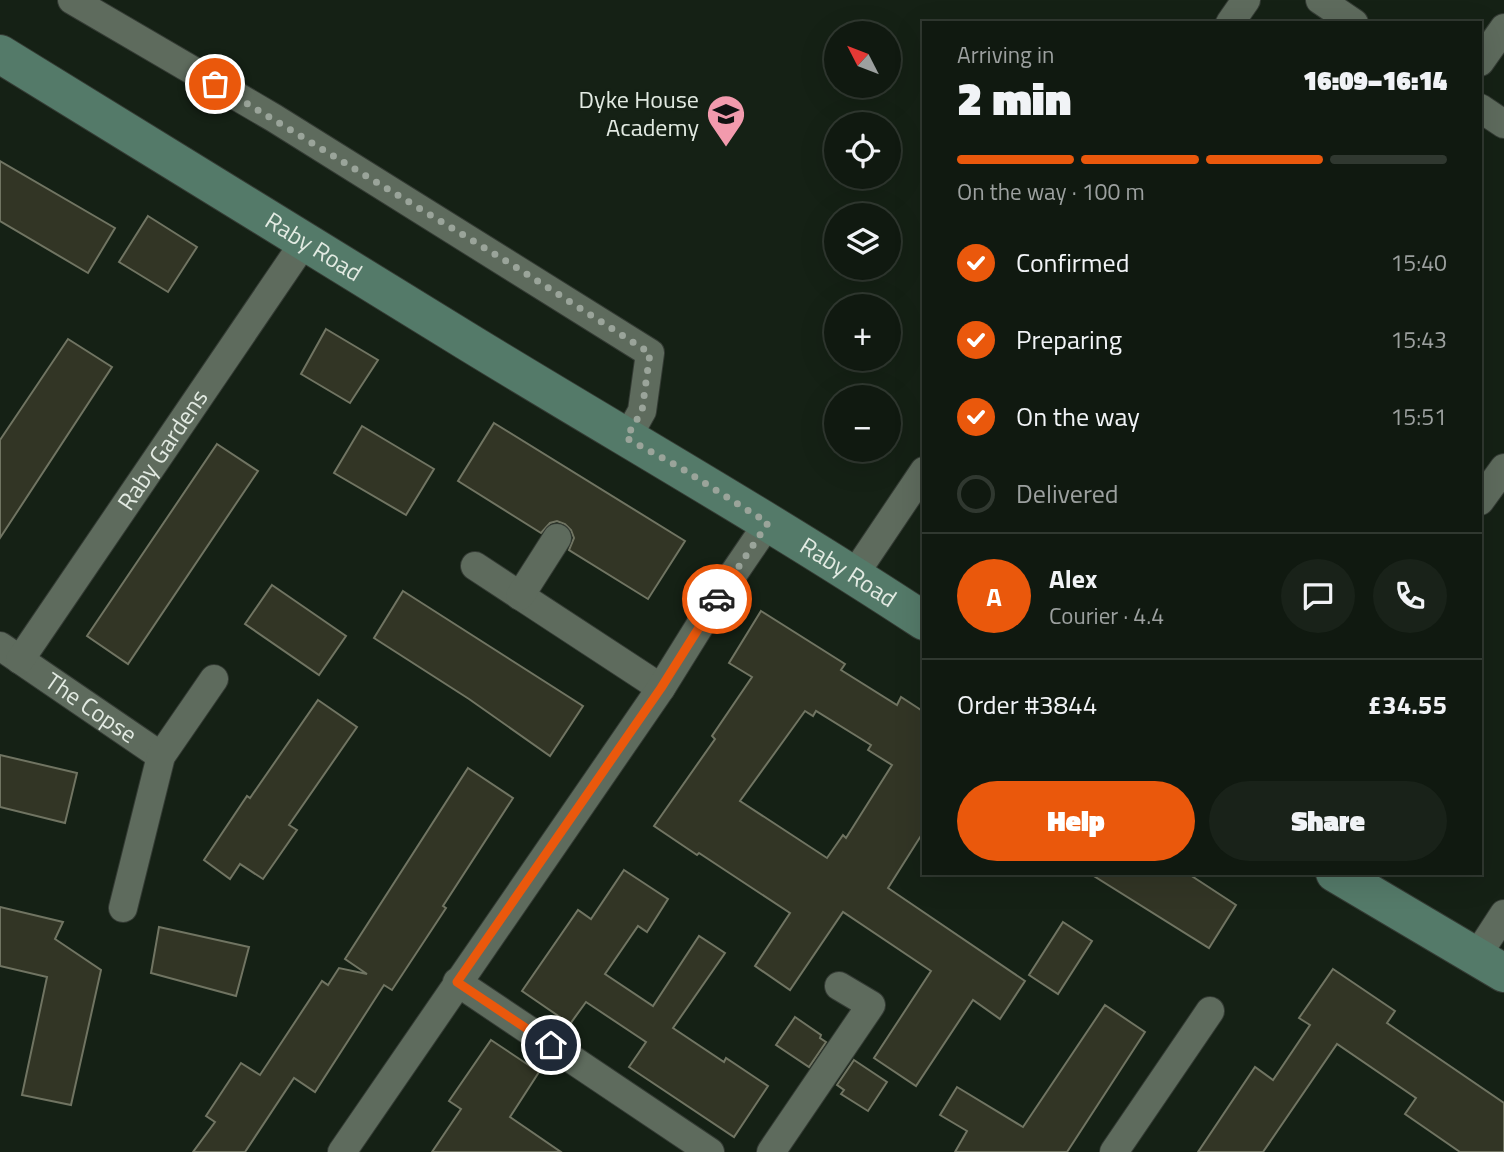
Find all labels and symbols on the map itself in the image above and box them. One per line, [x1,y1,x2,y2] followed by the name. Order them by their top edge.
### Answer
[824,21,901,98] north arrow
[185,54,245,114] pin
[579,81,699,145] place label: Dyke House Academy
[705,93,747,148] school or university icon: Dyke House Academy
[259,202,369,290] street label: Raby Road
[108,381,216,517] street label: Raby Gardens
[793,527,904,616] street label: Raby Road
[682,564,752,634] courier
[38,663,145,752] street label: The Copse
[521,1015,581,1075] pin

